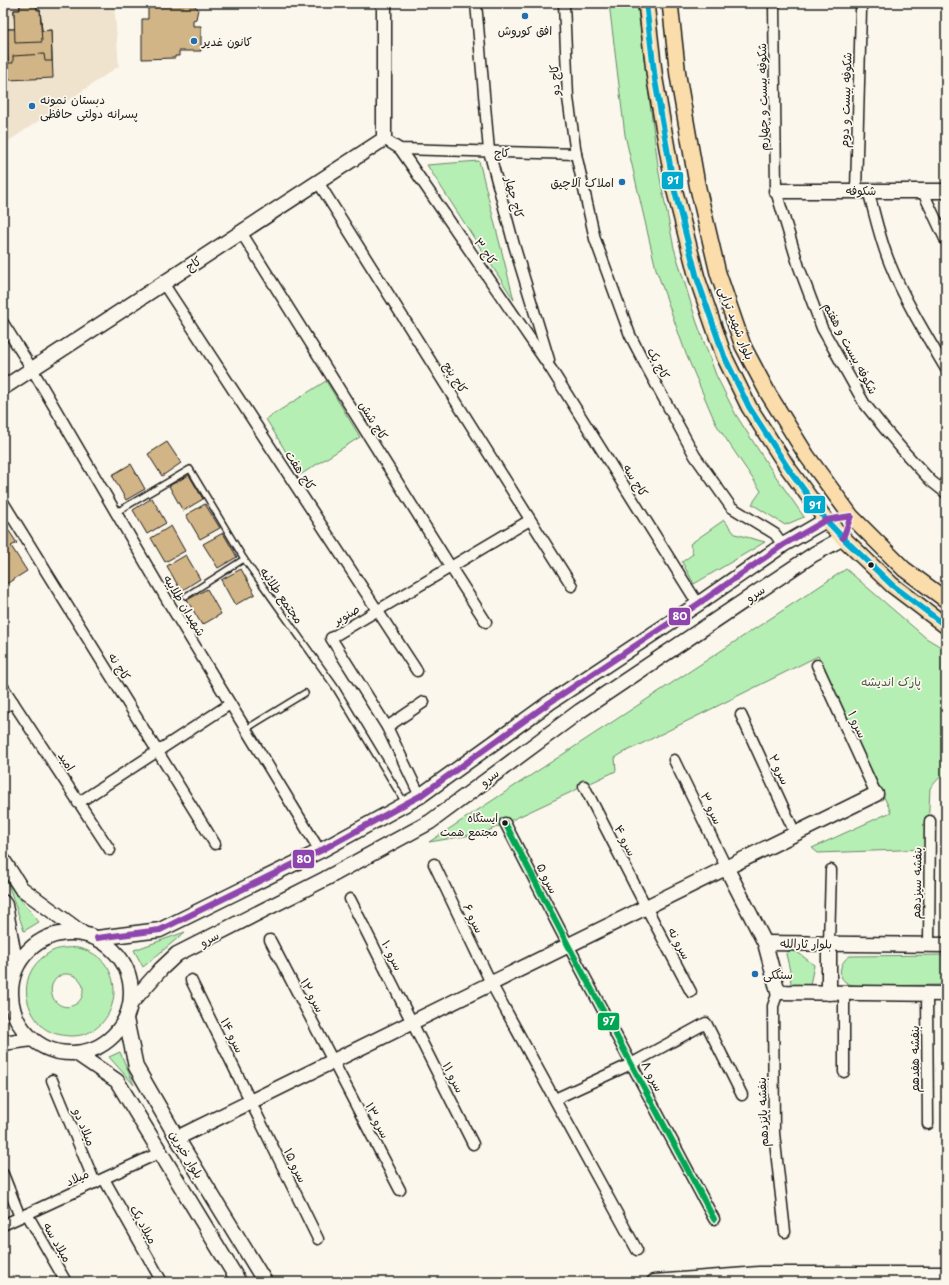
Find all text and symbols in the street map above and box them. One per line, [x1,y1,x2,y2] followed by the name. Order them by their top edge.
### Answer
[520,11,530,21] marker: افق کوروش
[498,21,552,39] place label: افق کوروش
[201,32,252,50] place label: کانون غدیر
[189,36,199,46] marker: کانون غدیر
[752,43,773,151] street label: شکوفه بیست و چهارم
[834,52,857,148] street label: شکوفه بیست و دوم
[544,64,565,97] street label: کاج دو
[40,90,138,122] place label: دبستان نمونه پسرانه دولتی حافظی
[27,101,37,111] marker: دبستان نمونه پسرانه دولتی حافظی
[494,143,510,162] street label: کاج
[661,171,684,190] line badge: 91
[667,171,679,188] text: 91
[500,173,529,220] street label: کاج چهار
[551,173,614,191] place label: املاک آلاچیق
[617,177,627,187] marker: املاک آلاچیق
[846,181,876,199] street label: شکوفه
[469,234,502,269] street label: کاج ۳
[181,251,205,276] street label: کاج
[715,284,759,362] street label: بلوار شهید ترابی
[818,299,883,398] street label: شکوفه بیست و هفتم
[642,344,675,383] street label: کاج یک
[438,358,473,397] street label: کاج پنج
[354,397,393,443] street label: کاج شش
[281,447,321,494] street label: کاج هفت
[618,460,653,500] street label: کاج سه
[803,495,826,514] line badge: 91
[809,496,821,513] text: 91
[866,560,876,570] unlabelled marker
[255,563,308,628] street label: مجتمع طلائیه
[159,571,211,639] street label: شهیدان طلاییه
[741,580,768,607] street label: سرو
[329,599,363,629] street label: صنوبر
[668,607,691,626] line badge: 80
[672,607,688,624] text: 80
[104,649,136,684] street label: کاج نه
[861,672,921,690] park label: پارک اندیشه
[844,707,872,741] street label: سرو ۱
[54,748,80,774] street label: امید
[765,751,795,787] street label: سرو ۲
[475,764,502,791] street label: سرو
[697,789,727,827] street label: سرو ۳
[440,809,498,841] place label: ایستگاه مجتمع همت
[500,818,510,828] marker: ایستگاه مجتمع همت
[611,821,641,859] street label: سرو ۴
[906,847,927,919] street label: بنفشه سیزدهم
[292,849,315,869] line badge: 80
[296,850,312,867] text: 80
[533,860,563,896] street label: سرو ۵
[459,900,489,936] street label: سرو ۶
[664,924,696,962] street label: سرو نه
[195,925,222,951] street label: سرو
[780,934,832,952] street label: بلوار ثارالله
[378,937,408,973] street label: سرو ۱۰
[763,965,793,983] place label: سنگکی
[750,969,760,979] marker: سنگکی
[297,975,329,1015] street label: سرو ۱۲
[597,1012,620,1031] line badge: 97
[603,1012,616,1029] text: 97
[217,1014,249,1056] street label: سرو ۱۴
[905,1025,924,1093] street label: بنفشه هفدهم
[439,1058,469,1096] street label: سرو ۱۱
[637,1058,669,1094] street label: سرو ۸
[752,1077,773,1147] street label: بنفشه پانزدهم
[361,1099,395,1141] street label: سرو ۱۳
[69,1105,101,1149] street label: میلاد دو
[166,1127,208,1181] street label: بلوار خیرین
[280,1145,312,1185] street label: سرو ۱۵
[62,1164,92,1190] street label: میلاد
[126,1201,162,1247] street label: میلاد یک
[39,1219,77,1265] street label: میلاد سه

